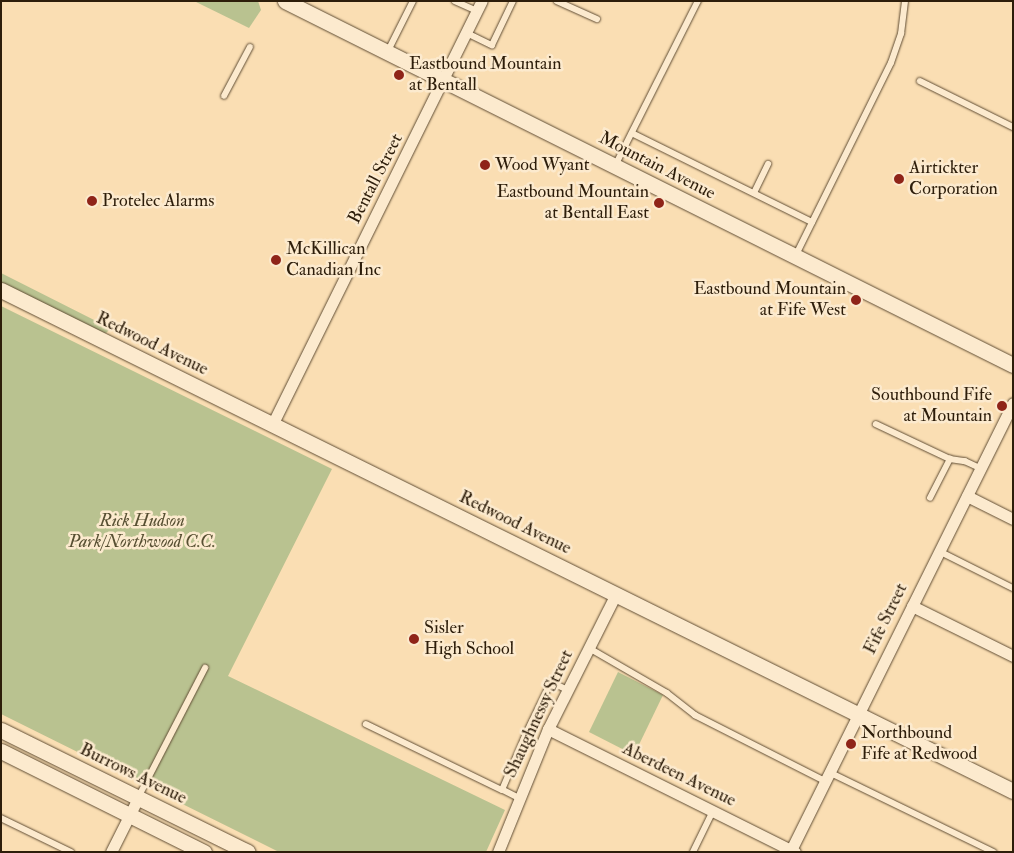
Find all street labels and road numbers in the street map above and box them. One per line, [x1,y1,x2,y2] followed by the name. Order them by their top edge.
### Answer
[595,127,719,205] street label: Mountain Avenue
[344,130,408,228] street label: Bentall Street
[92,308,212,380] street label: Redwood Avenue
[455,487,575,559] street label: Redwood Avenue
[860,580,912,658] street label: Fife Street
[500,647,578,781] street label: Shaughnessy Street
[619,738,739,812] street label: Aberdeen Avenue
[76,739,190,809] street label: Burrows Avenue

